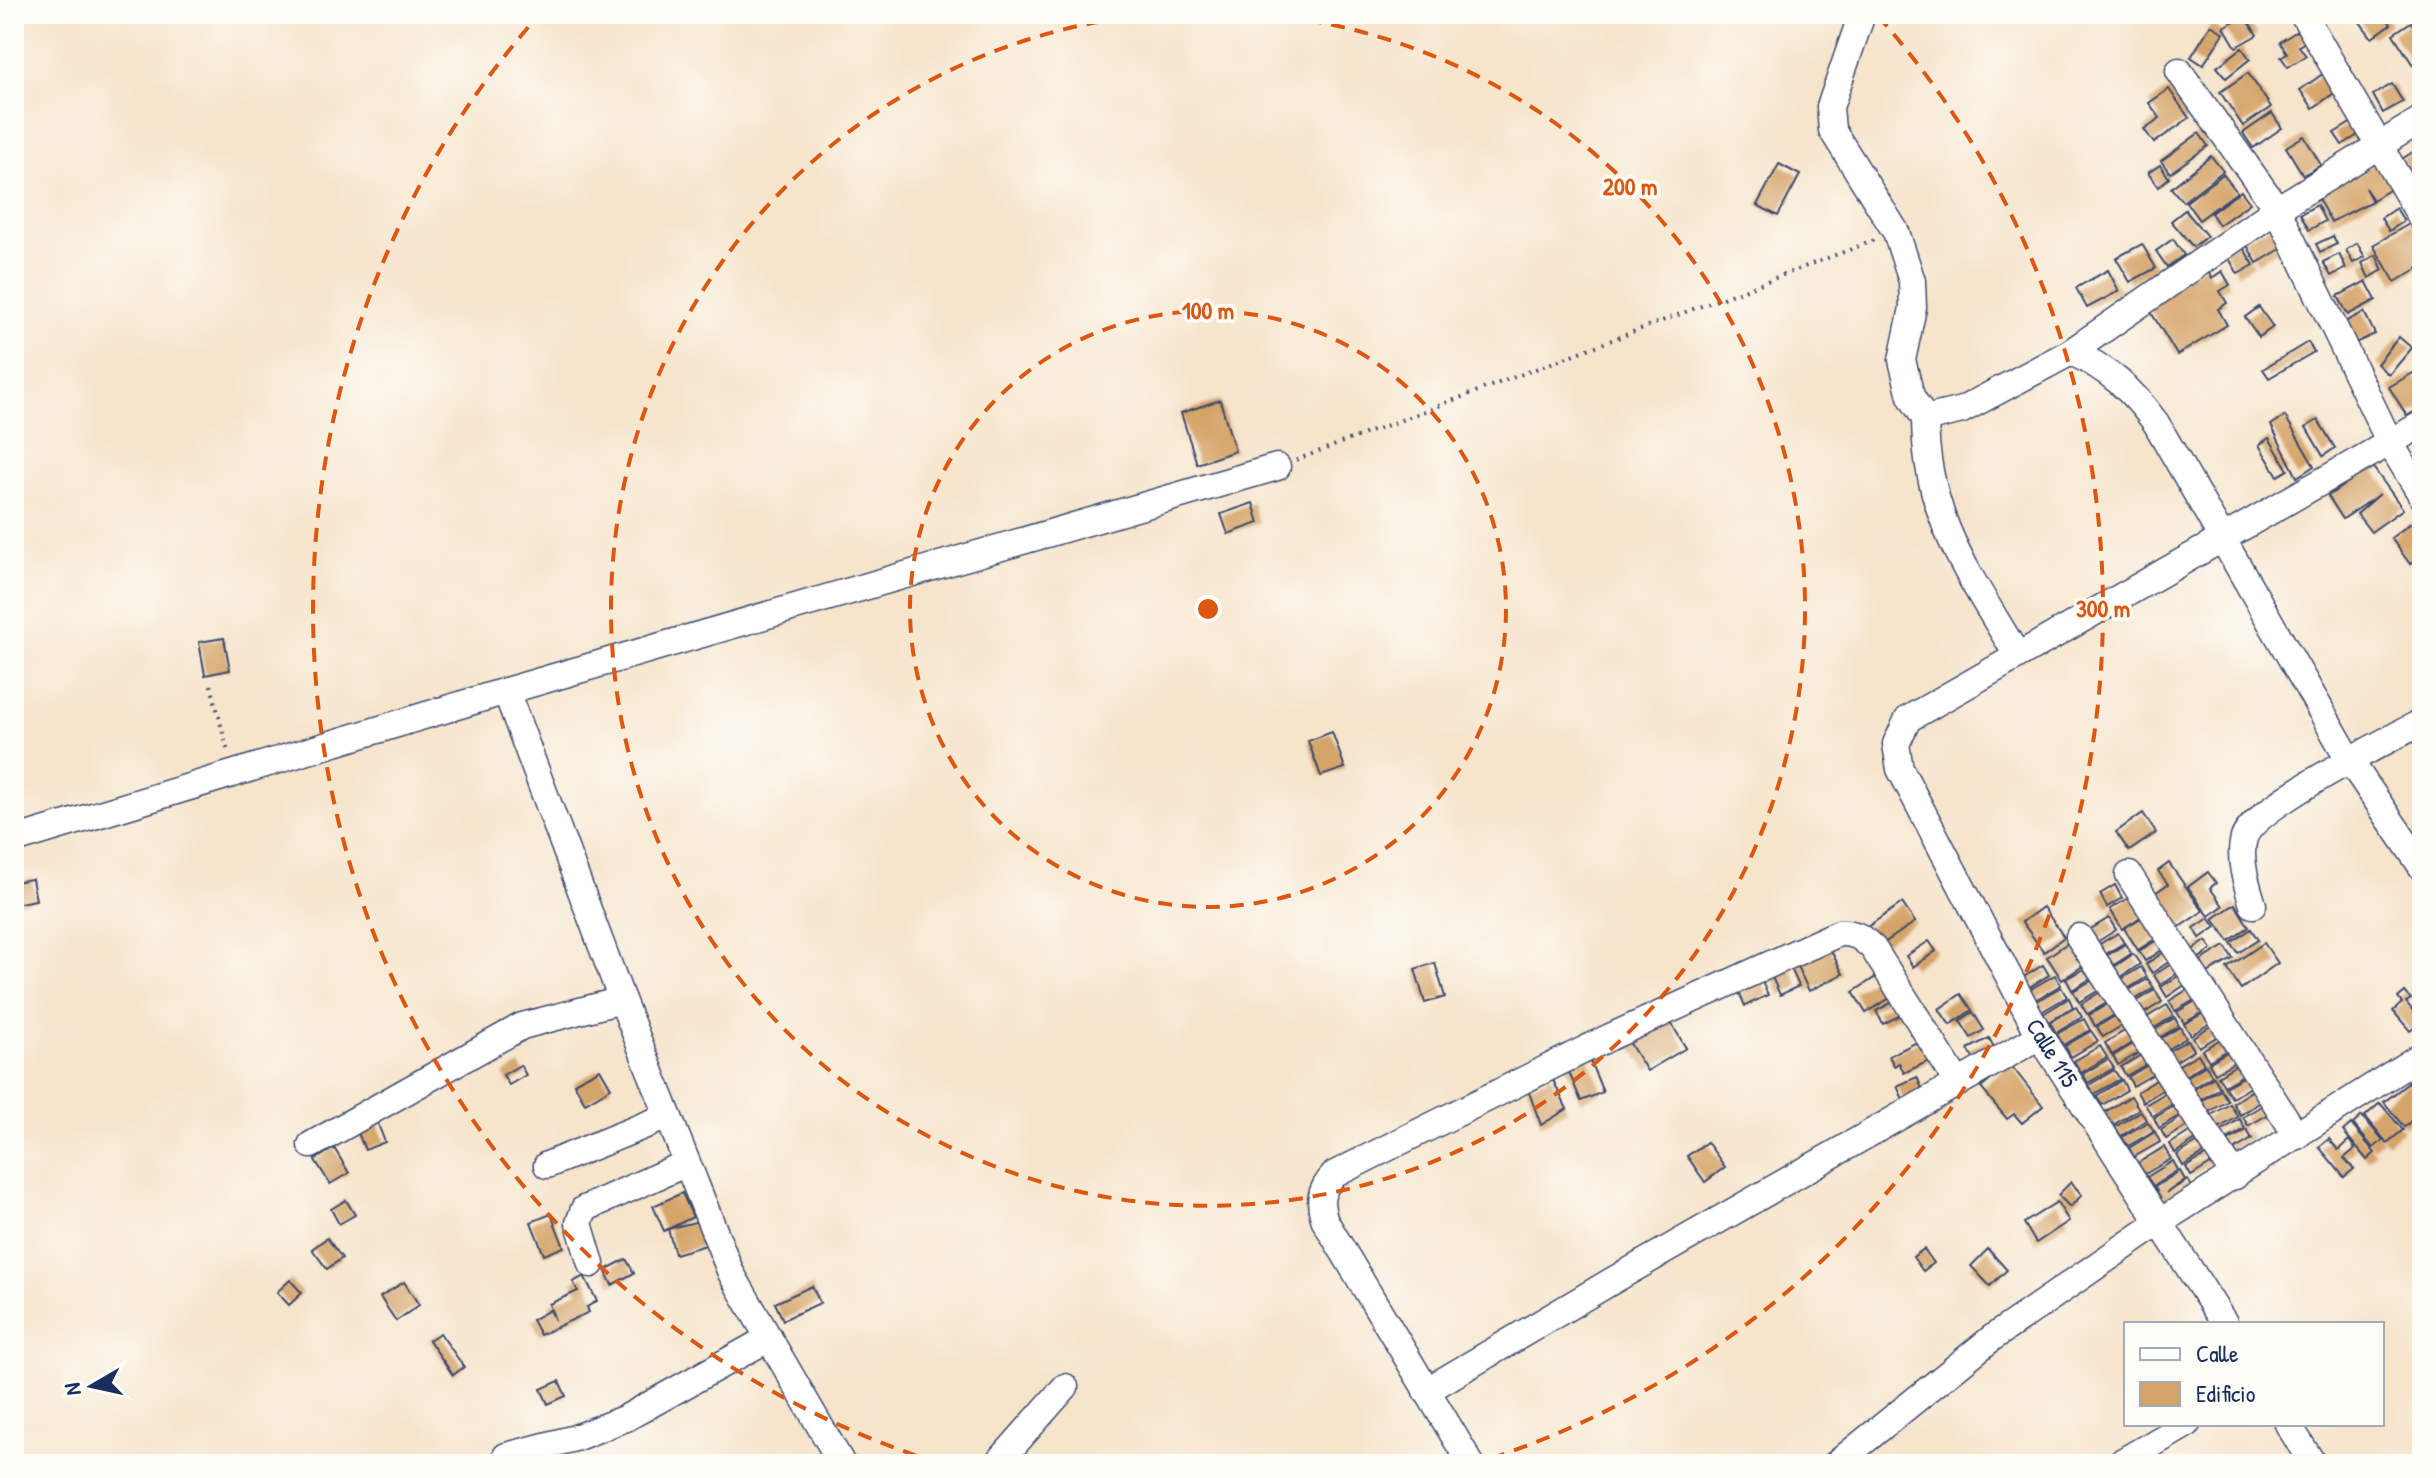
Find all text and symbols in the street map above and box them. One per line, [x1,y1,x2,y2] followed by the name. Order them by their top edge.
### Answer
[1603,170,1657,202] text: 200 m
[1182,294,1234,326] text: 100 m
[2076,592,2130,624] text: 300 m
[1194,595,1222,623] centre of rings
[2019,1012,2086,1093] street label: Calle 115
[2124,1322,2384,1426] legend
[2196,1337,2239,1369] text: Calle
[52,1346,132,1426] north arrow
[2196,1377,2256,1409] text: Edificio
[56,1381,88,1397] text: N

